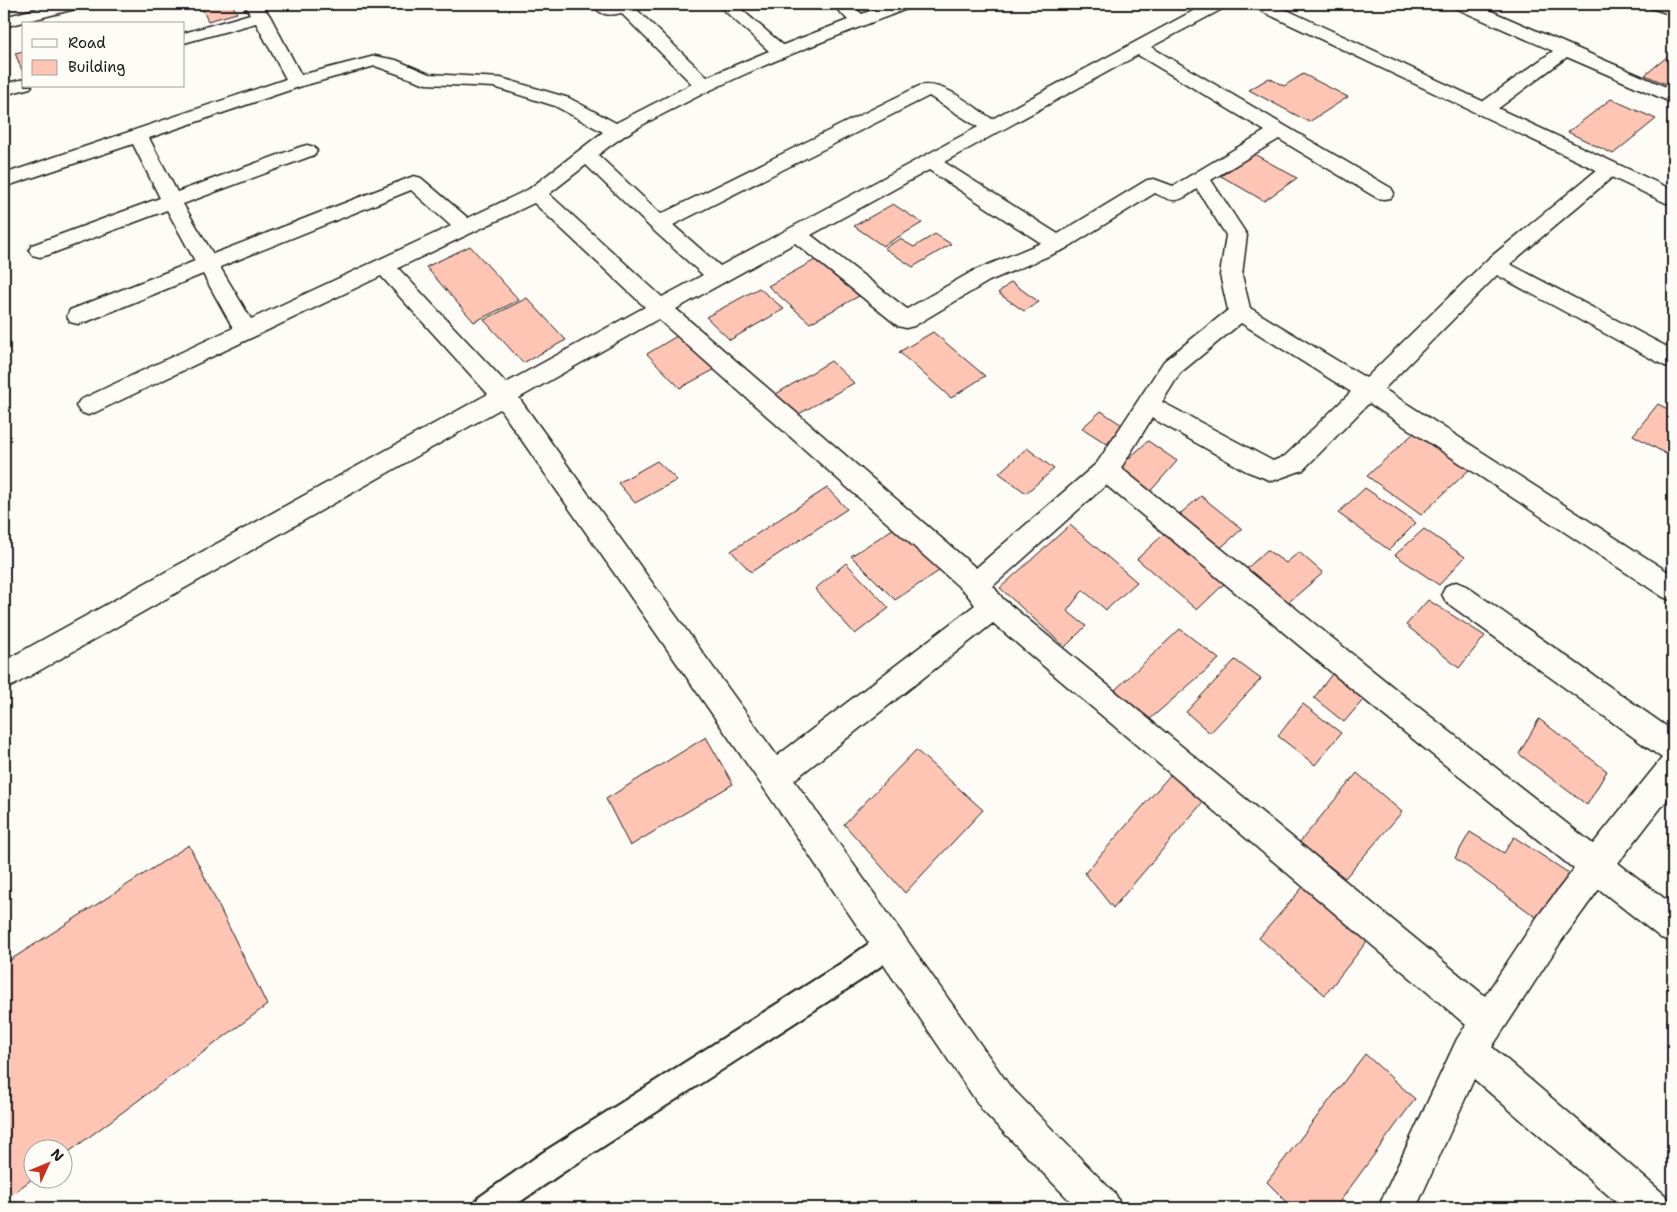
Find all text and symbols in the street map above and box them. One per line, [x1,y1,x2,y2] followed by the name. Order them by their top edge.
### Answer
[22,22,185,88] legend
[68,33,106,53] text: Road
[68,57,125,77] text: Building
[22,1140,72,1190] north arrow
[47,1145,68,1165] text: N

